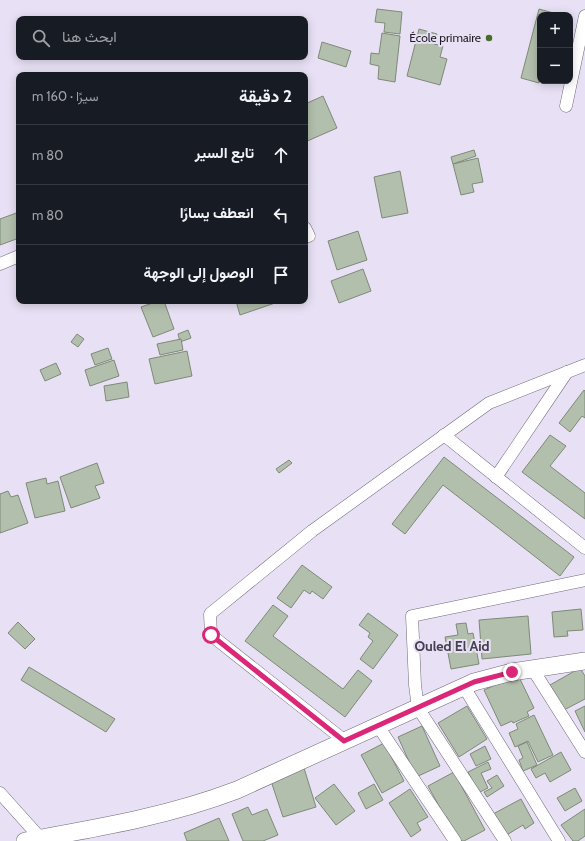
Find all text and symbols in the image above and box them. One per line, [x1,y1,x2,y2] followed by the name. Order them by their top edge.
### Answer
[537,12,573,84] map controls
[537,12,573,48] button: +
[16,16,308,60] search box
[30,27,52,49] icon: search
[62,28,117,46] text: ابحث هنا
[409,30,481,45] place label: École primaire
[484,33,494,43] marker: École primaire
[537,48,573,84] button: −
[239,86,292,106] text: 2 دقيقة
[32,88,99,104] text: سيرًا · 160 m
[195,144,254,162] text: تابع السير
[270,144,292,166] icon: ahead
[32,147,63,163] text: 80 m
[180,204,254,222] text: انعطف يسارًا
[270,204,292,226] icon: left
[32,207,63,223] text: 80 m
[144,264,254,282] text: الوصول إلى الوجهة
[270,264,292,286] icon: arrive
[202,626,220,644] route start
[414,637,490,655] district label: Ouled El Aid
[503,663,521,681] route end

